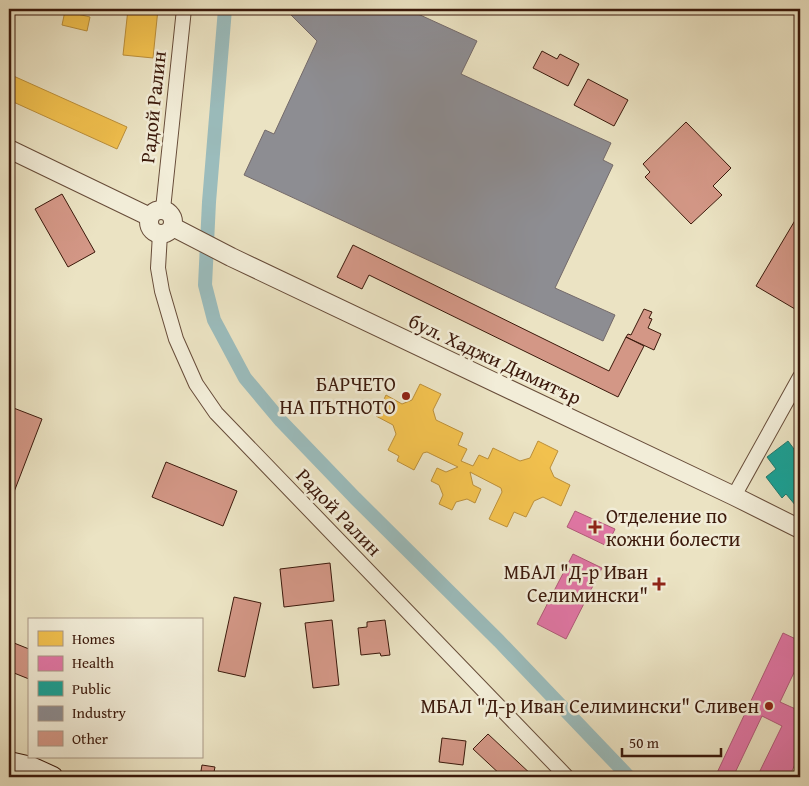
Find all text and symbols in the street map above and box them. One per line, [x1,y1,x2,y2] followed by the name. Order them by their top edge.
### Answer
[132,49,173,164] street label: Радой Ралин
[404,306,586,411] street label: бул. Хаджи Димитър
[279,369,396,421] place label: БАРЧЕТО НА ПЪТНОТО
[400,390,412,402] marker: БАРЧЕТО НА ПЪТНОТО
[290,461,389,562] street label: Радой Ралин
[606,501,741,553] place label: Отделение по кожни болести
[588,520,602,534] marker: Отделение по кожни болести
[504,557,648,609] place label: МБАЛ "Д-р Иван Селимински"
[652,577,666,591] marker: МБАЛ "Д-р Иван Селимински"
[28,618,202,758] legend
[72,628,115,649] text: Homes
[72,652,115,673] text: Health
[72,678,111,699] text: Public
[420,691,759,720] place label: МБАЛ "Д-р Иван Селимински" Сливен
[763,700,775,712] marker: МБАЛ "Д-р Иван Селимински" Сливен
[72,702,127,723] text: Industry
[622,726,720,758] scale bar
[72,728,108,749] text: Other
[629,732,660,753] text: 50 m

